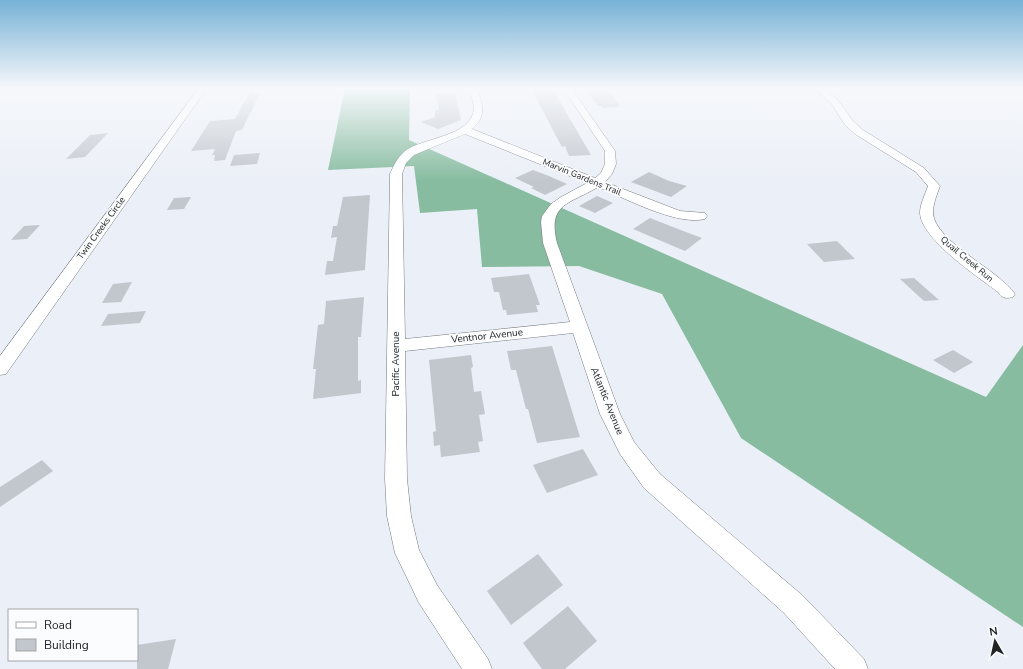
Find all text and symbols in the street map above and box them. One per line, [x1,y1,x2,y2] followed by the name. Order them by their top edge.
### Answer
[541,156,623,198] street label: Marvin Gardens Trail
[74,194,128,262] street label: Twin Creeks Circle
[938,233,996,285] street label: Quail Creek Run
[449,325,524,347] street label: Ventnor Avenue
[389,331,403,397] street label: Pacific Avenue
[587,365,627,437] street label: Atlantic Avenue
[8,609,138,661] legend
[44,617,72,633] text: Road
[975,621,1015,661] north arrow
[988,624,999,640] text: N
[44,637,89,653] text: Building

